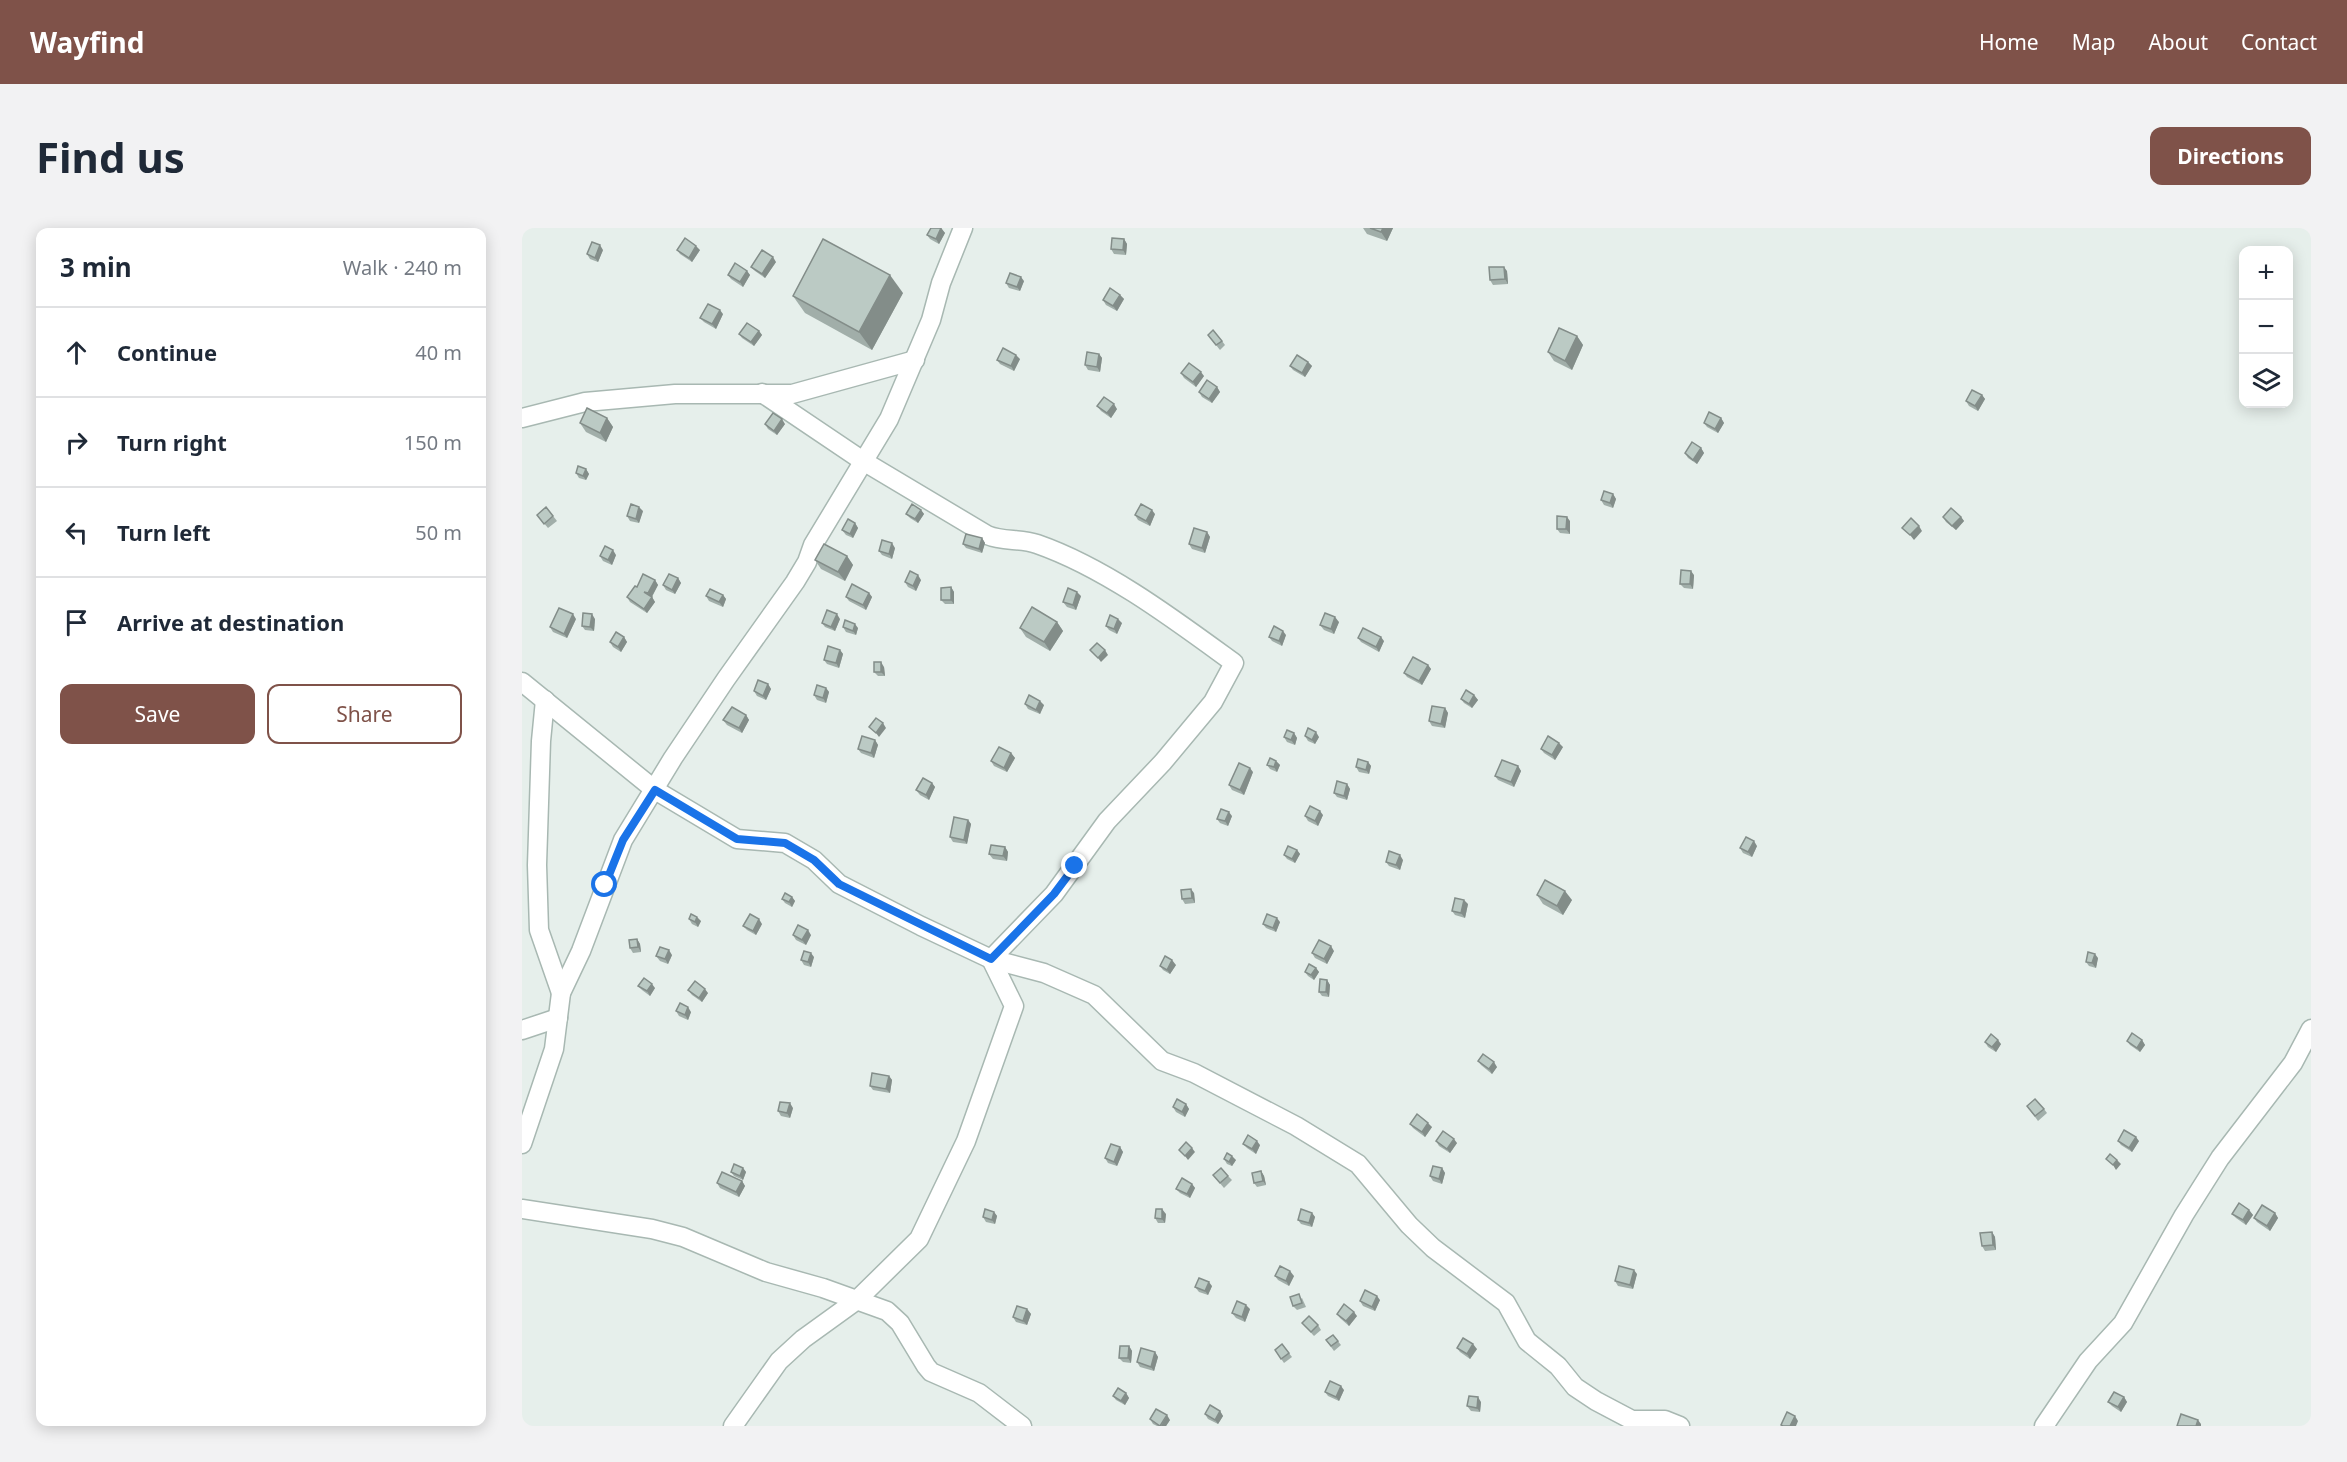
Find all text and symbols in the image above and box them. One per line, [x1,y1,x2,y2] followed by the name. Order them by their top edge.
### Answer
[30,23,144,61] text: Wayfind
[1979,28,2039,56] text: Home
[2072,28,2115,56] text: Map
[2148,28,2208,56] text: About
[2241,28,2317,56] text: Contact
[2150,127,2311,185] button: Directions
[36,128,185,185] text: Find us
[2239,246,2293,408] map controls
[2239,246,2293,300] button: +
[60,249,132,285] text: 3 min
[343,254,462,281] text: Walk · 240 m
[2239,300,2293,354] button: −
[60,336,93,369] icon: ahead
[117,337,217,367] text: Continue
[415,339,462,366] text: 40 m
[2239,354,2293,408] button: layers
[60,426,93,459] icon: right
[117,427,227,457] text: Turn right
[404,429,462,456] text: 150 m
[60,516,93,549] icon: left
[117,517,211,547] text: Turn left
[415,519,462,546] text: 50 m
[60,606,93,639] icon: arrive
[117,607,344,637] text: Arrive at destination
[60,684,255,744] button: Save
[267,684,462,744] button: Share
[1061,852,1087,878] route end
[591,871,617,897] route start

